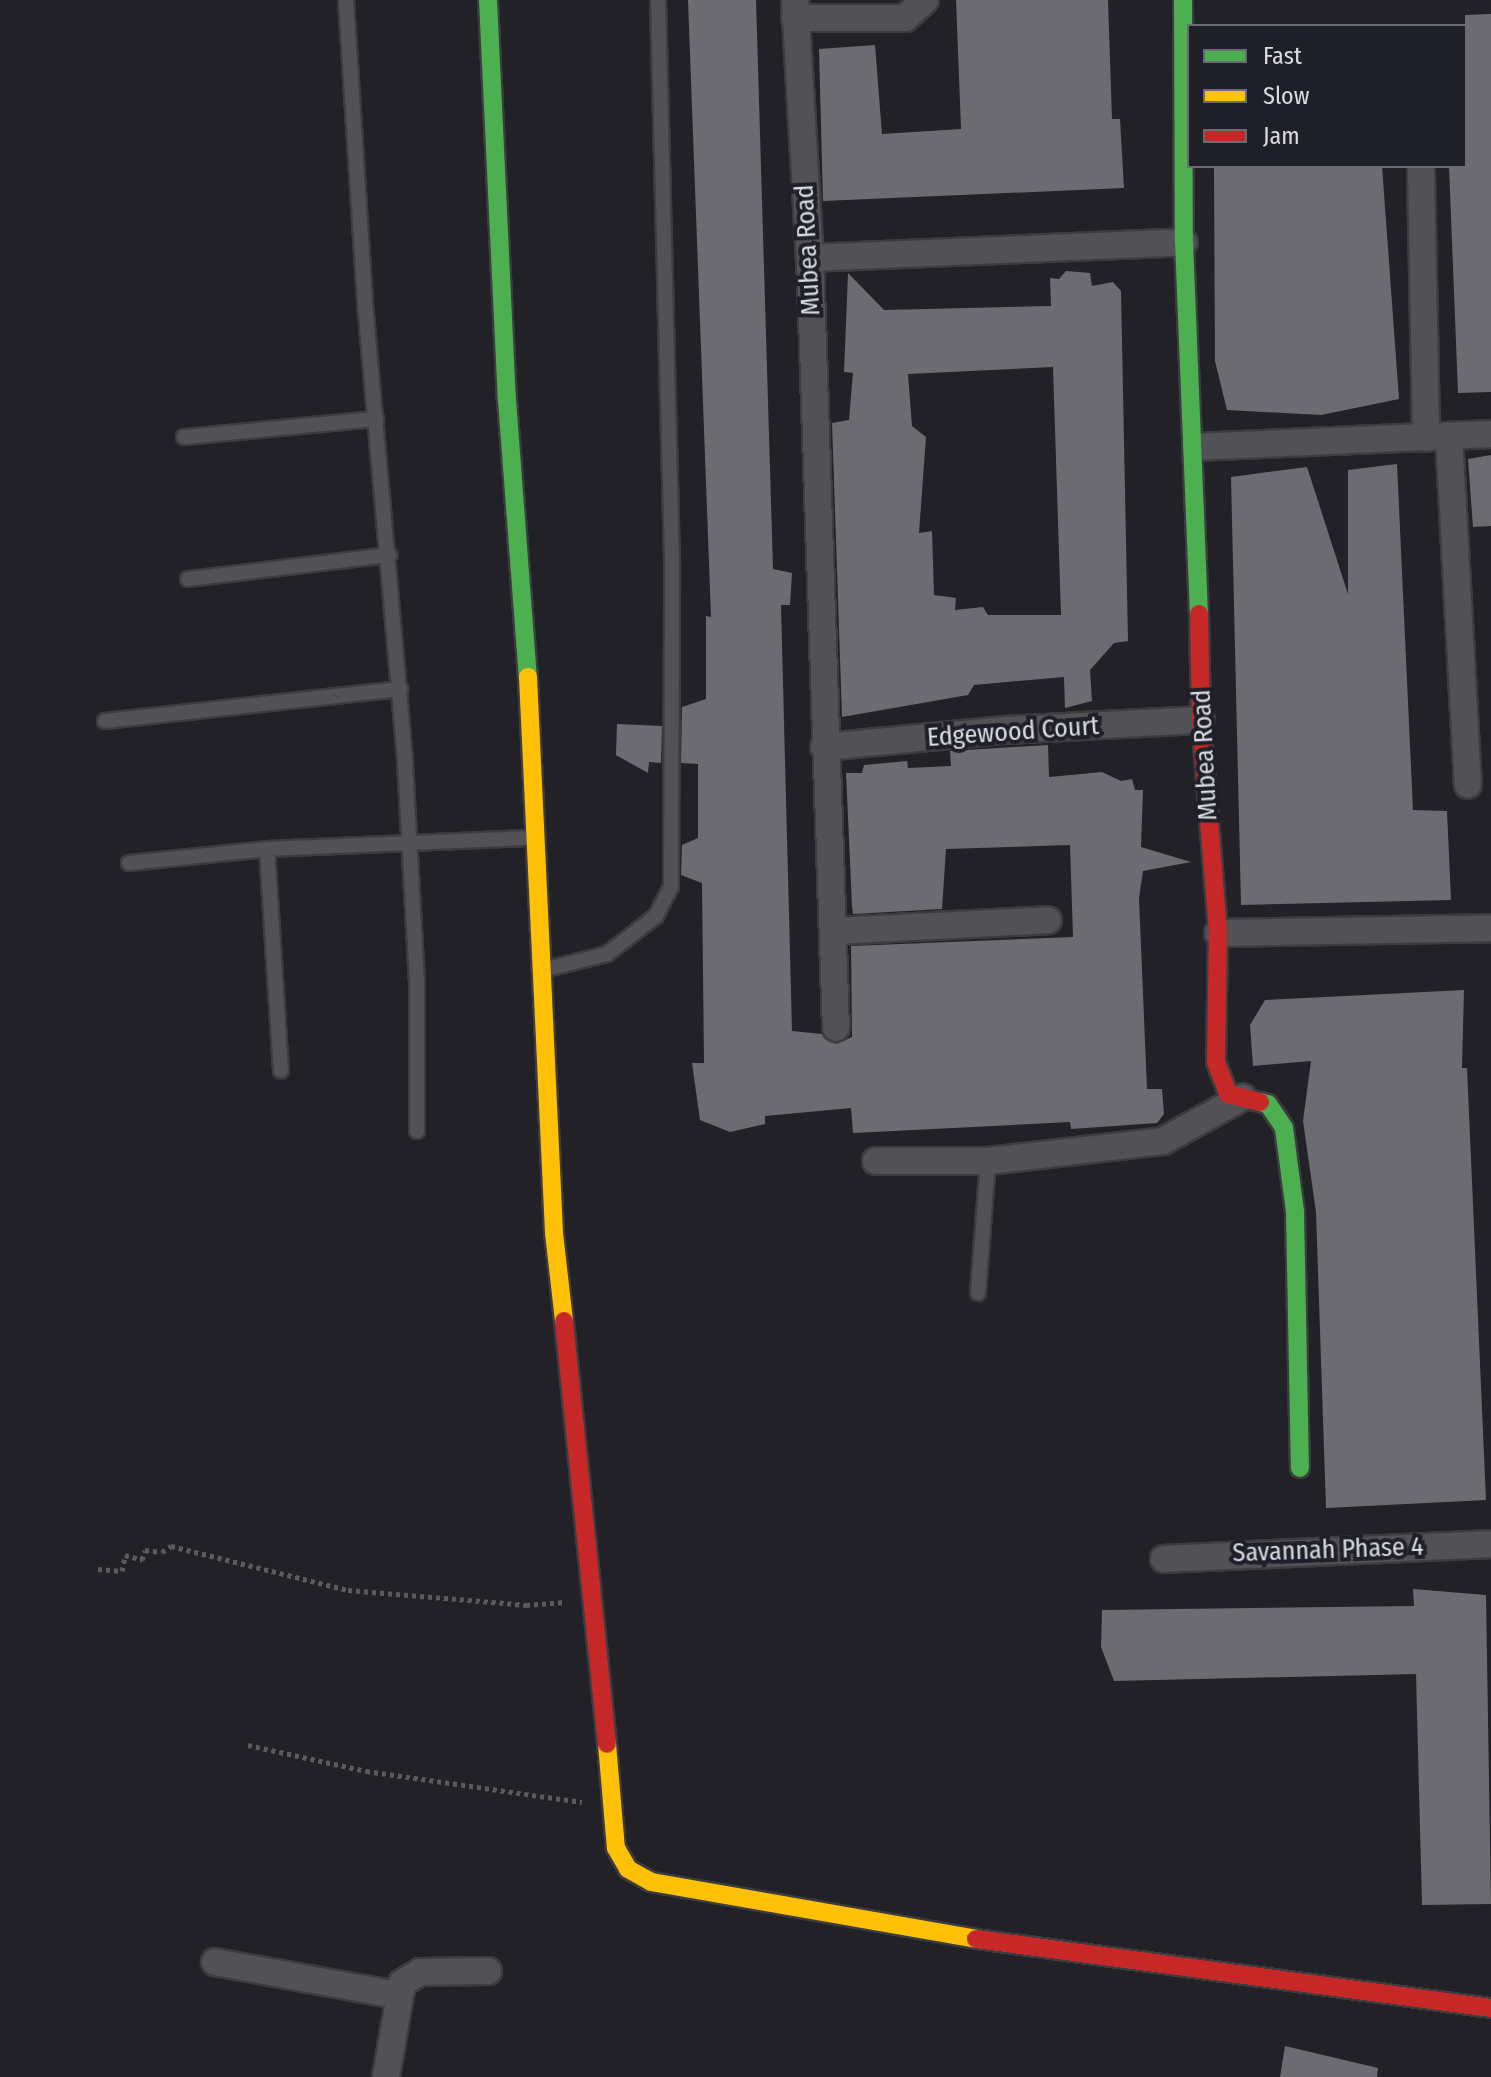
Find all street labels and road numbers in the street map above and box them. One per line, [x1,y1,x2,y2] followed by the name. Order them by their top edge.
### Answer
[789,184,827,316] street label: Mubea Road
[1186,689,1224,821] street label: Mubea Road
[926,710,1100,754] street label: Edgewood Court
[1232,1531,1424,1569] street label: Savannah Phase 4

